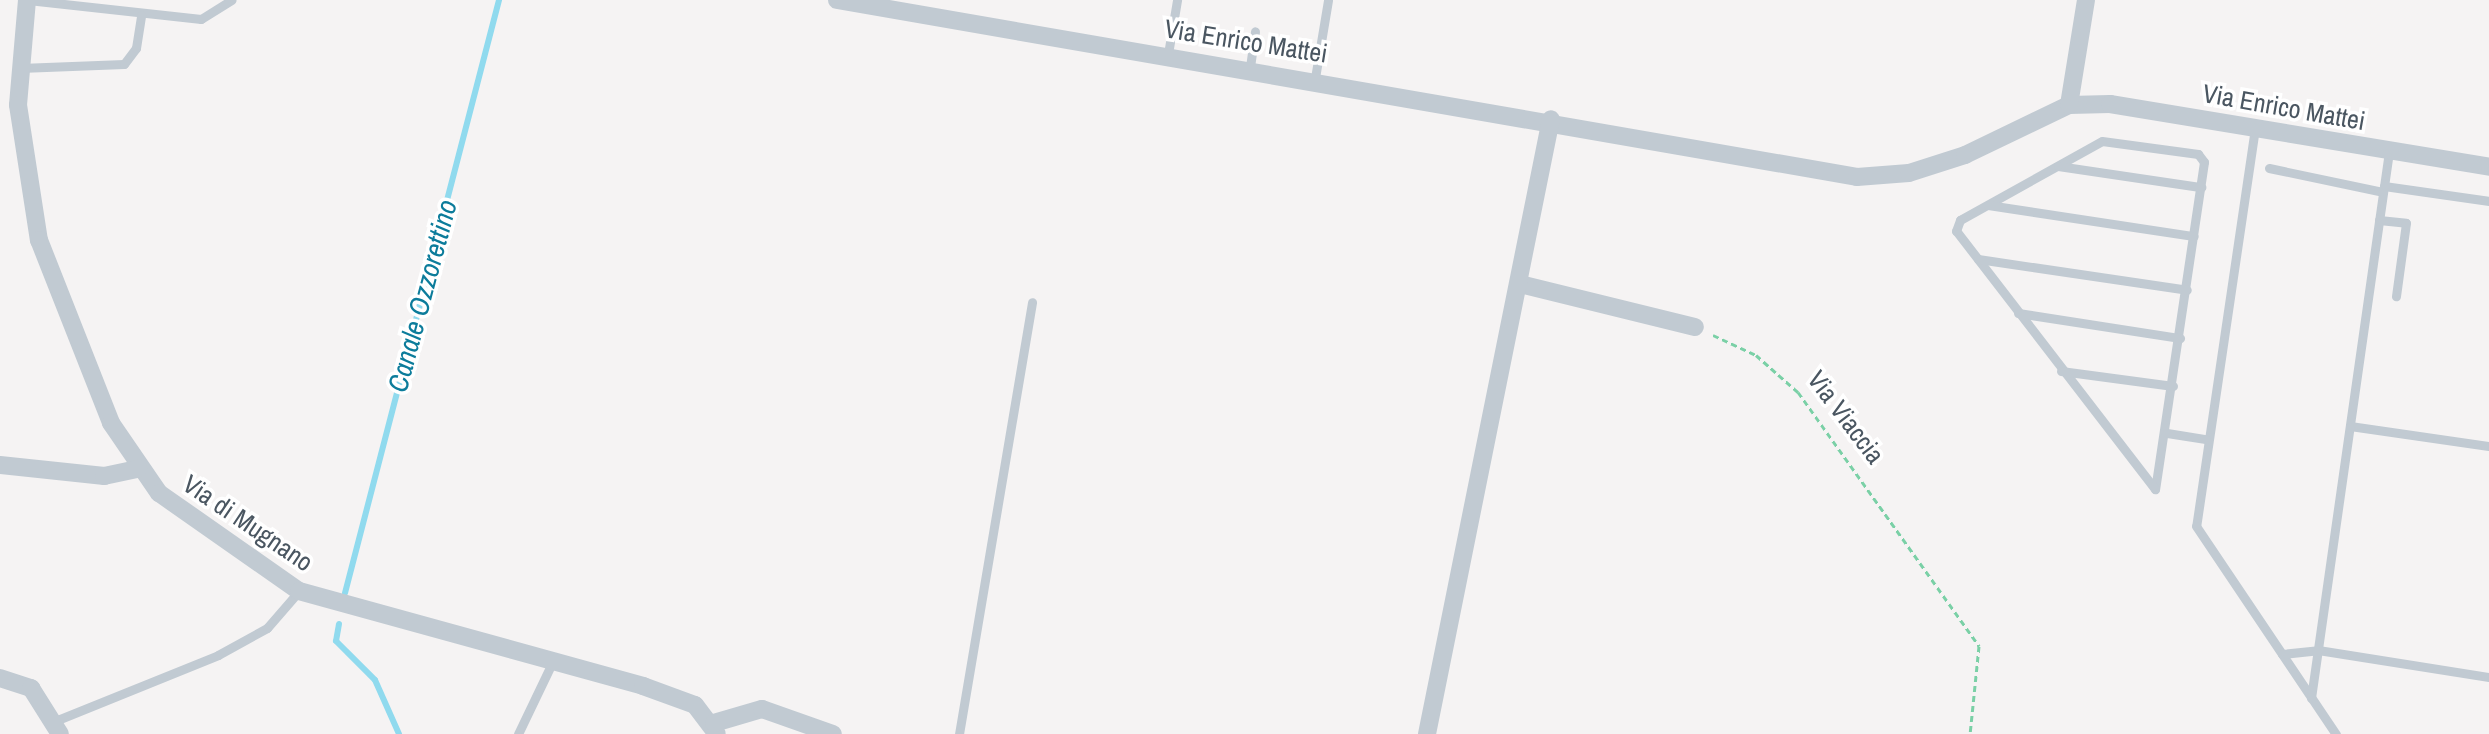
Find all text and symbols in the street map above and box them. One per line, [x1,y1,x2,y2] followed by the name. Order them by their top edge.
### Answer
[1162,13,1330,69] street label: Via Enrico Mattei
[2200,77,2368,137] street label: Via Enrico Mattei
[380,196,464,396] water label: Canale Ozzorettino
[1801,364,1891,470] street label: Via Viaccia
[177,468,319,578] street label: Via di Mugnano

